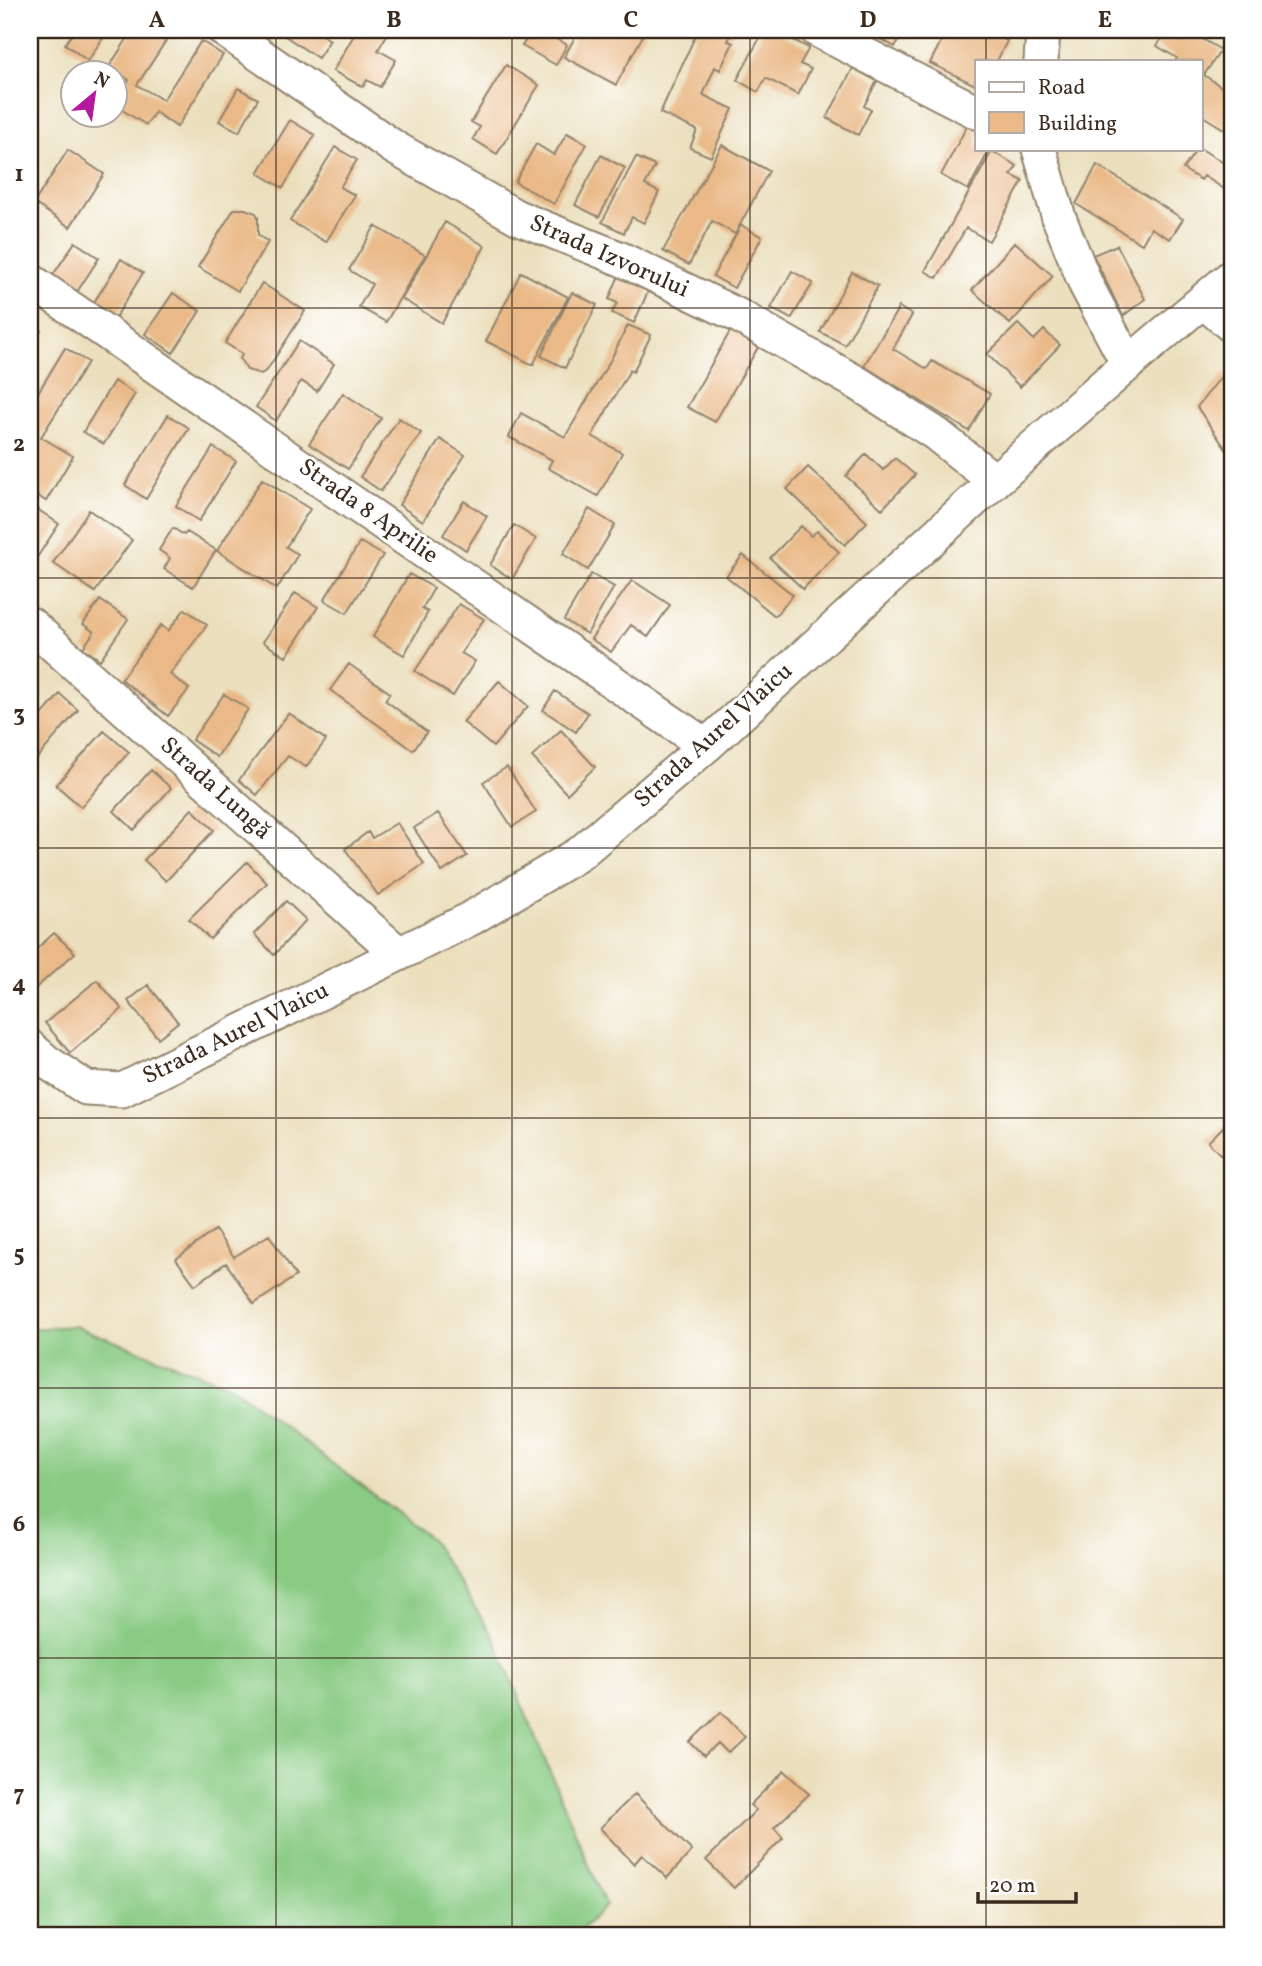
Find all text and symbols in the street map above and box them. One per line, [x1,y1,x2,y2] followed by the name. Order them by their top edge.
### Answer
[149,5,165,37] text: A
[386,5,402,37] text: B
[624,5,638,37] text: C
[860,5,877,37] text: D
[1098,5,1112,37] text: E
[60,60,130,130] north arrow
[975,60,1202,150] legend
[89,66,114,96] text: N
[1038,74,1085,103] text: Road
[1038,110,1117,139] text: Building
[14,159,24,191] text: 1
[524,207,694,307] street label: Strada Izvorului
[13,429,25,461] text: 2
[291,451,445,573] street label: Strada 8 Aprilie
[627,655,801,817] street label: Strada Aurel Vlaicu
[13,699,25,731] text: 3
[152,730,278,848] street label: Strada Lungă
[12,969,26,1001] text: 4
[137,974,335,1094] street label: Strada Aurel Vlaicu
[13,1239,25,1271] text: 5
[13,1509,25,1541] text: 6
[14,1779,25,1811] text: 7
[978,1861,1076,1905] scale bar
[989,1872,1035,1901] text: 20 m

